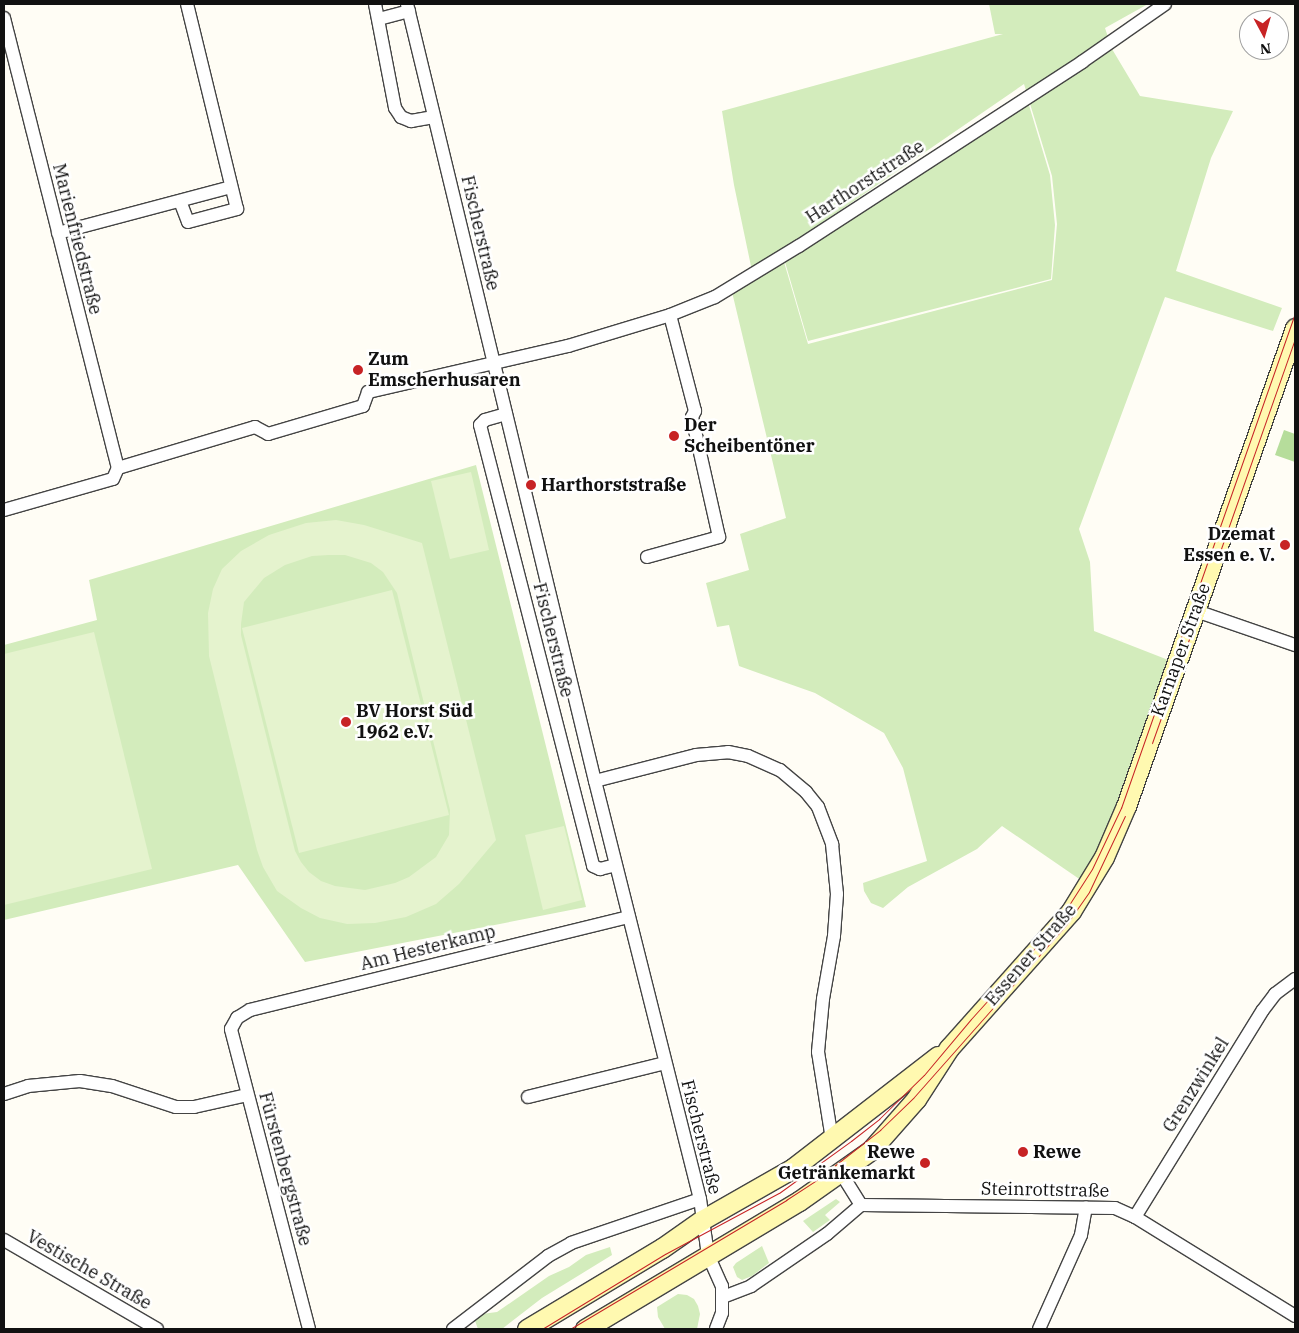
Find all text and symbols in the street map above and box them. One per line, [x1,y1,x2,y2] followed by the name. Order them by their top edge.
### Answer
[1239,10,1289,60] north arrow
[1259,39,1272,58] text: N
[802,136,928,228] street label: Harthorststraße
[48,161,106,317] street label: Marienfriedstraße
[456,173,504,293] street label: Fischerstraße
[368,349,521,392] place label: Zum Emscherhusaren
[352,364,364,376] marker: Zum Emscherhusaren
[684,415,815,458] place label: Der Scheibentöner
[668,430,680,442] marker: Der Scheibentöner
[541,474,686,496] place label: Harthorststraße
[525,479,537,491] marker: Harthorststraße
[1183,524,1275,566] place label: Dzemat Essen e. V.
[1279,539,1291,551] marker: Dzemat Essen e. V.
[528,580,578,700] street label: Fischerstraße
[1147,580,1215,720] street label: Karnaper Straße
[356,701,473,744] place label: BV Horst Süd 1962 e.V.
[340,716,352,728] marker: BV Horst Süd 1962 e.V.
[981,900,1081,1010] street label: Essener Straße
[358,921,498,975] street label: Am Hesterkamp
[1158,1034,1234,1136] street label: Grenzwinkel
[676,1077,726,1197] street label: Fischerstraße
[254,1090,316,1248] street label: Fürstenbergstraße
[1033,1141,1081,1163] place label: Rewe
[778,1142,915,1184] place label: Rewe Getränkemarkt
[1017,1146,1029,1158] marker: Rewe
[919,1157,931,1169] marker: Rewe Getränkemarkt
[981,1178,1109,1202] street label: Steinrottstraße
[23,1226,155,1314] street label: Vestische Straße

